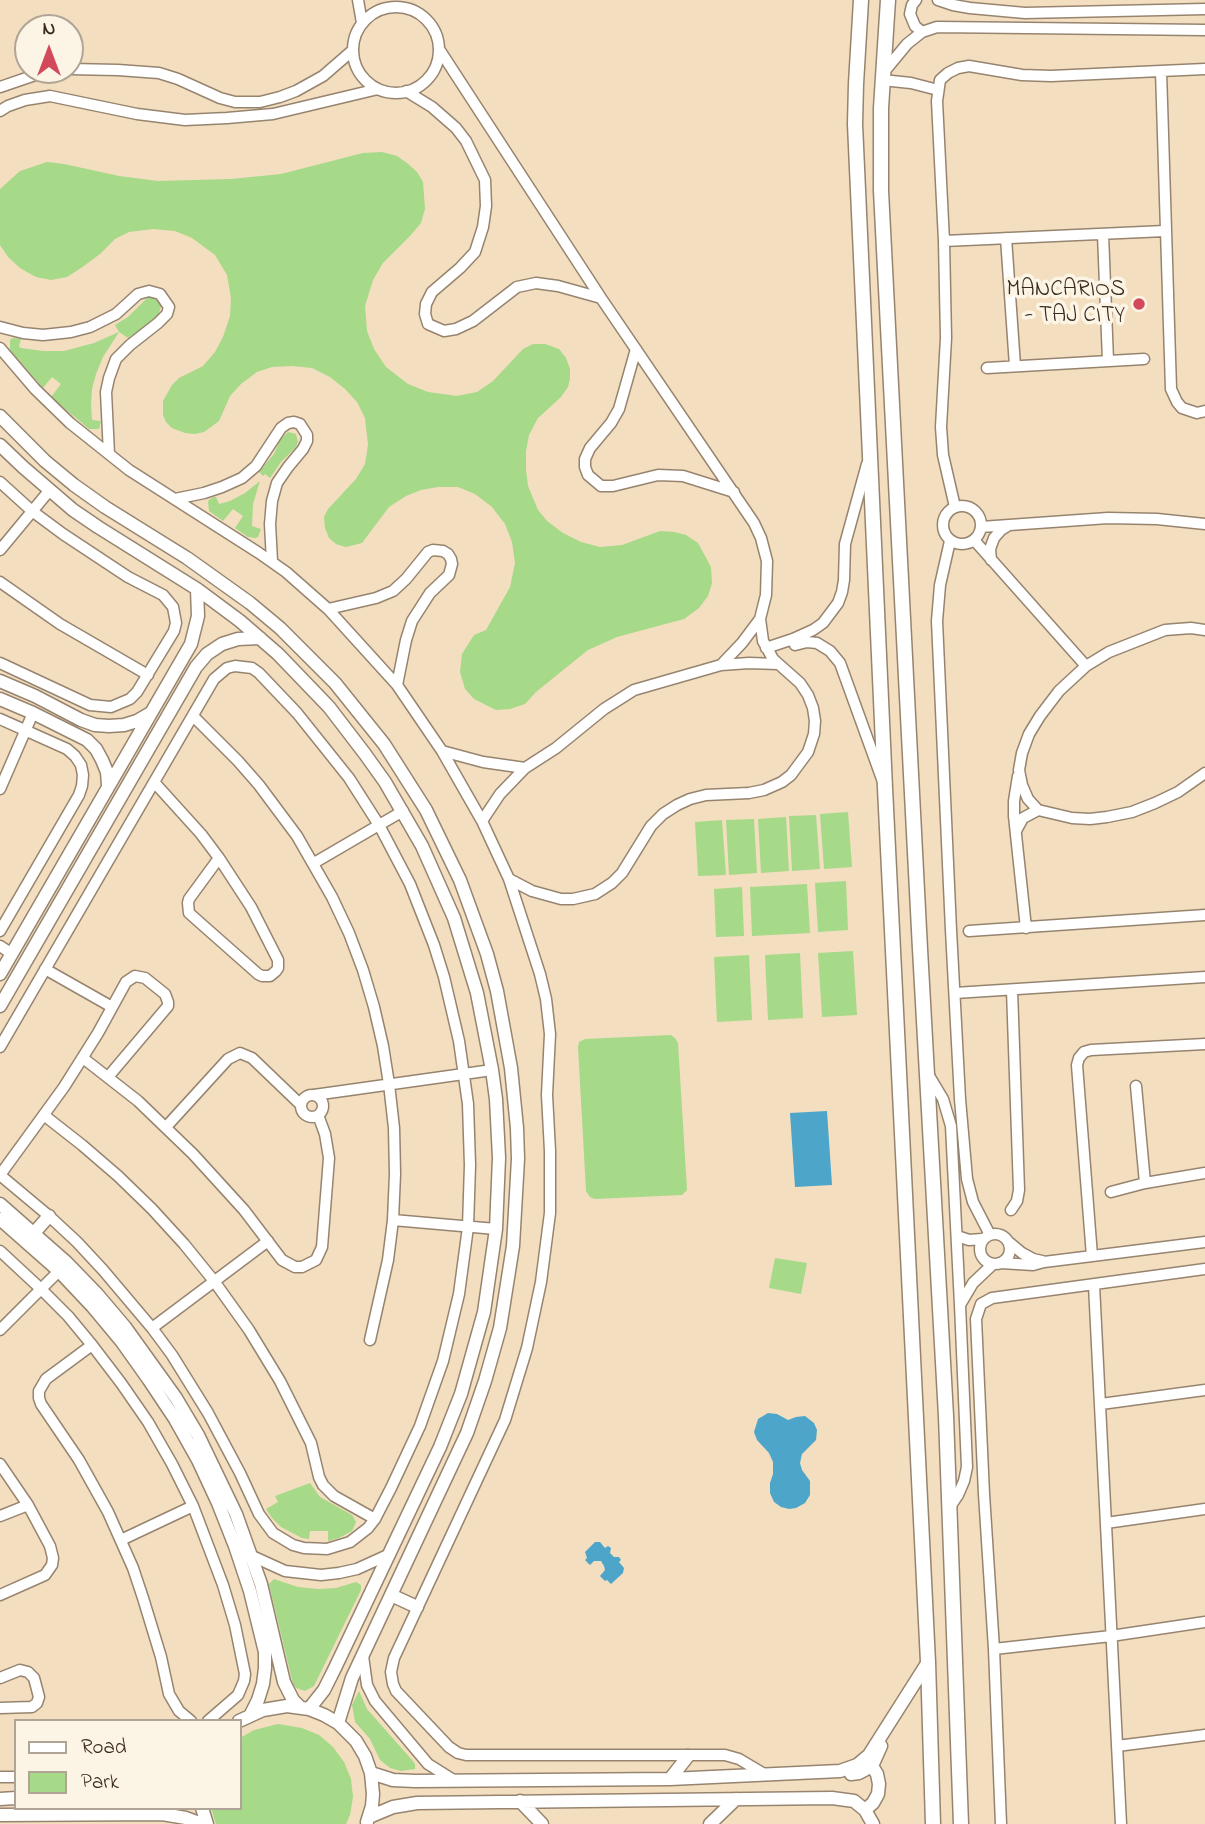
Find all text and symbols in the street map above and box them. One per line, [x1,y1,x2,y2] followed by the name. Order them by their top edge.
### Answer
[14,14,84,84] north arrow
[43,16,55,43] text: N
[1007,277,1125,331] place label: MANCARIOS - TAJ CITY
[1131,296,1147,312] marker: MANCARIOS - TAJ CITY
[14,1719,242,1810] legend
[81,1733,127,1763] text: Road
[81,1768,119,1798] text: Park

